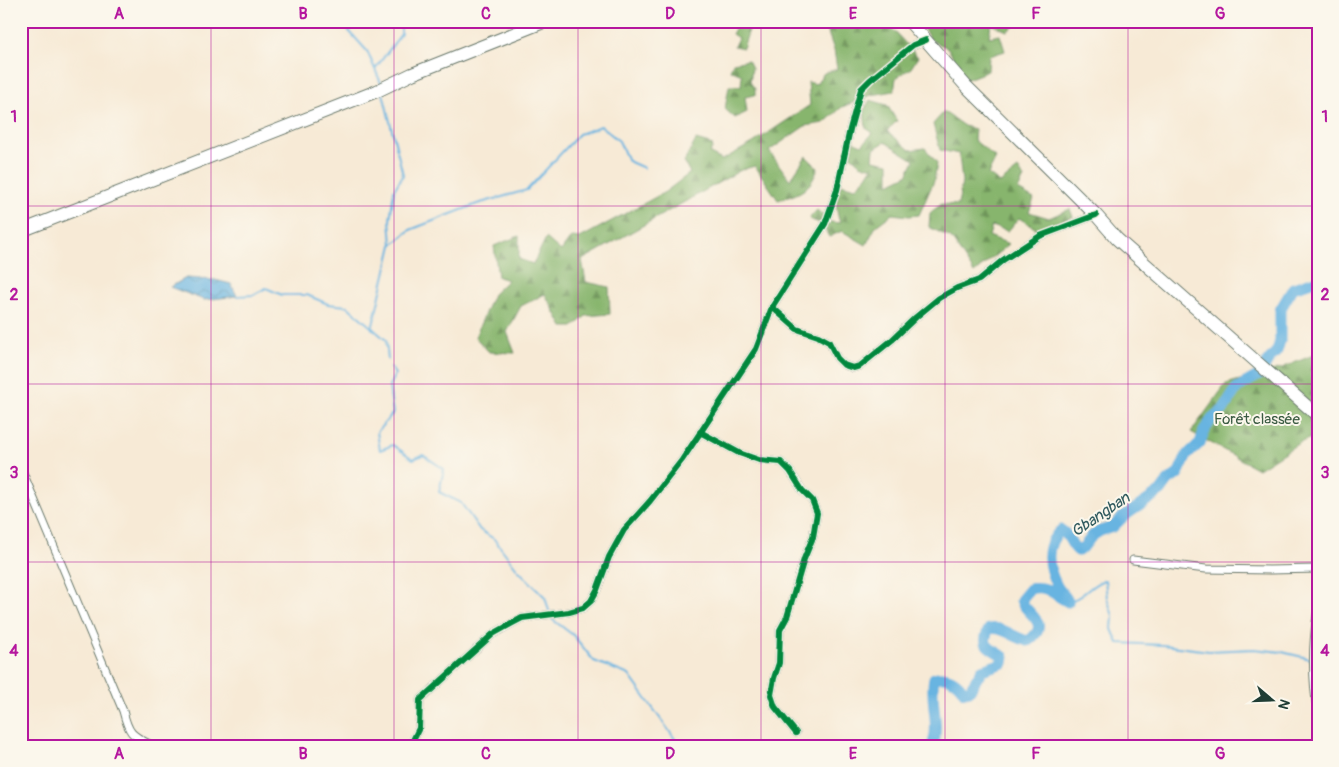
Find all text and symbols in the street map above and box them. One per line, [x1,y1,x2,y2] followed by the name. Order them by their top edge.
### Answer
[114,4,125,24] text: A
[298,4,308,24] text: B
[481,4,491,24] text: C
[665,4,675,24] text: D
[849,4,858,24] text: E
[1031,4,1041,24] text: F
[1215,4,1226,24] text: G
[11,107,17,127] text: 1
[1322,107,1328,127] text: 1
[10,285,19,305] text: 2
[1321,285,1330,305] text: 2
[1214,410,1301,429] park label: Forêt classée
[10,463,19,483] text: 3
[1321,463,1330,483] text: 3
[1067,487,1134,542] water label: Gbangban
[9,641,19,661] text: 4
[1320,641,1330,661] text: 4
[1246,674,1296,724] north arrow
[1274,697,1293,711] text: N
[114,744,125,764] text: A
[298,744,308,764] text: B
[481,744,491,764] text: C
[665,744,675,764] text: D
[849,744,858,764] text: E
[1031,744,1041,764] text: F
[1215,744,1226,764] text: G

